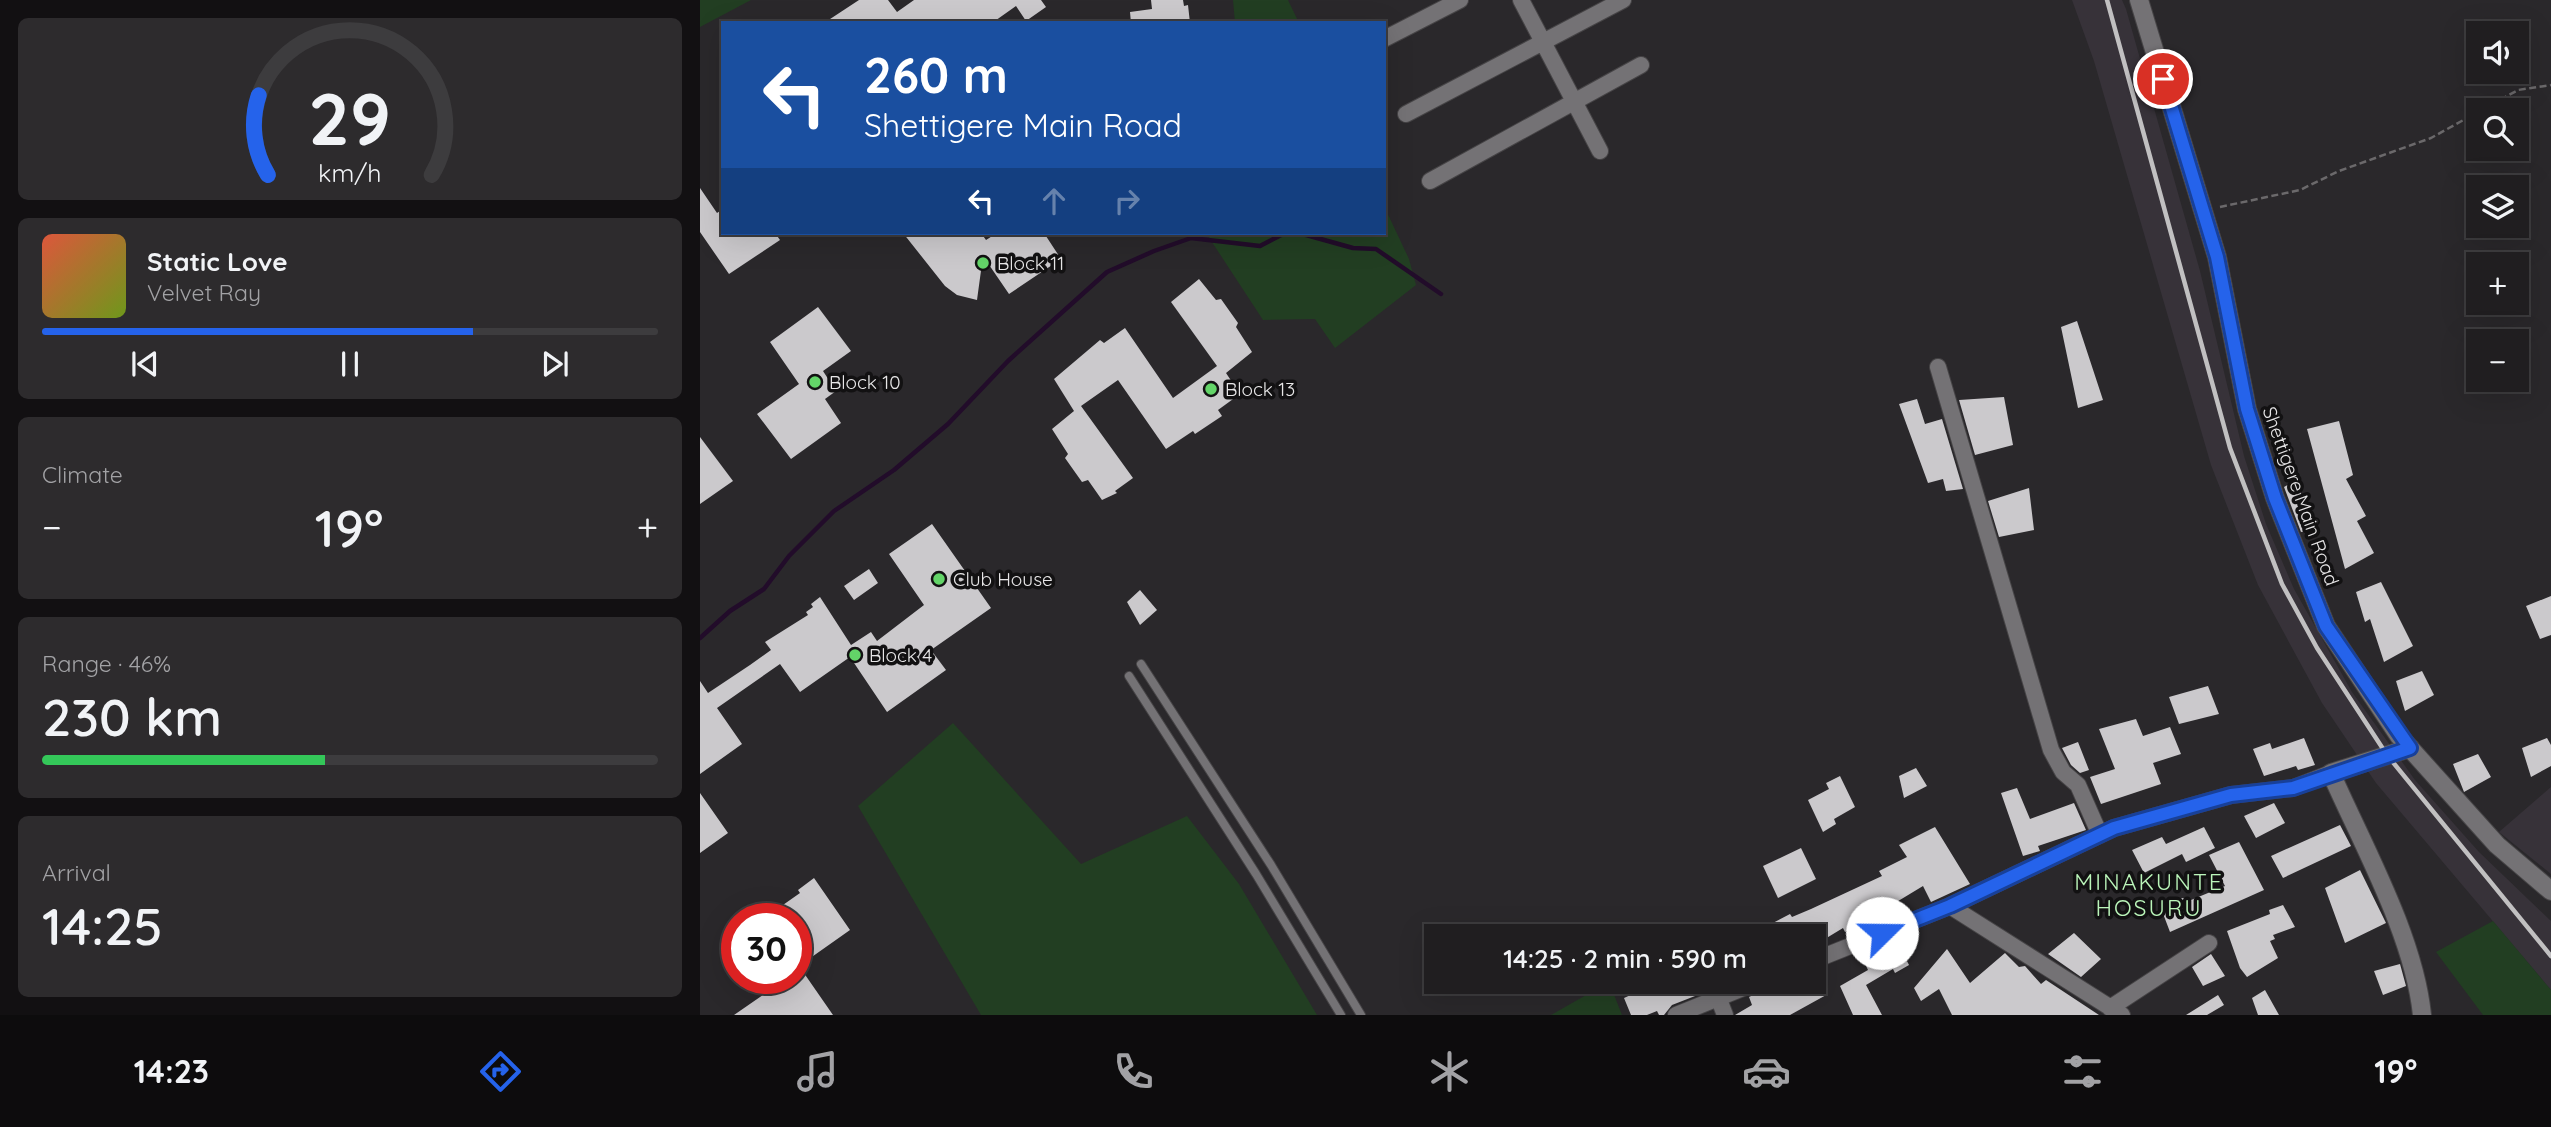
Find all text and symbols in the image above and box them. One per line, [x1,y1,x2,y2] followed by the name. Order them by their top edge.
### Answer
[2466,21,2529,392] map controls
[2466,21,2529,84] button: sound
[864,44,1008,105] text: 260 m
[749,49,840,140] icon: left
[2133,49,2193,109] pin
[2144,60,2182,98] icon: arrive
[309,72,391,163] text: 29
[2466,98,2529,161] button: search
[864,105,1182,145] text: Shettigere Main Road
[318,157,382,188] text: km/h
[2466,175,2529,238] button: layers
[962,182,1000,220] icon: left
[1035,182,1073,220] icon: ahead
[1108,182,1146,220] icon: right
[147,245,288,278] text: Static Love
[997,251,1064,275] place label: Block 11
[2466,252,2529,315] button: +
[975,255,991,271] marker: Block 11
[147,278,261,307] text: Velvet Ray
[2466,329,2529,392] button: −
[126,345,164,383] icon: previous
[331,345,369,383] icon: pause
[536,345,574,383] icon: next
[829,370,901,394] place label: Block 10
[807,374,823,390] marker: Block 10
[1225,377,1295,401] place label: Block 13
[1203,381,1219,397] marker: Block 13
[2257,403,2345,589] street label: Shettigere Main Road
[42,460,123,489] text: Climate
[315,495,384,560] text: 19°
[42,503,62,551] text: −
[637,503,658,551] text: +
[953,567,1053,591] place label: Club House
[931,571,947,587] marker: Club House
[869,643,932,667] place label: Block 4
[847,647,863,663] marker: Block 4
[42,649,171,678] text: Range · 46%
[42,684,222,749] text: 230 km
[42,858,111,887] text: Arrival
[2074,867,2224,922] district label: MINAKUNTE HOSURU
[42,893,163,958] text: 14:25
[1845,896,1919,970] position arrow
[721,903,812,994] speed limit sign: 30
[1503,942,1747,975] text: 14:25 · 2 min · 590 m
[476,1047,525,1096] icon: directions
[793,1047,842,1096] icon: music
[1109,1047,1158,1096] icon: phone
[1425,1047,1474,1096] icon: climate
[1742,1047,1791,1096] icon: car
[2058,1047,2107,1096] icon: filters
[134,1051,209,1091] text: 14:23
[2374,1051,2417,1091] text: 19°

